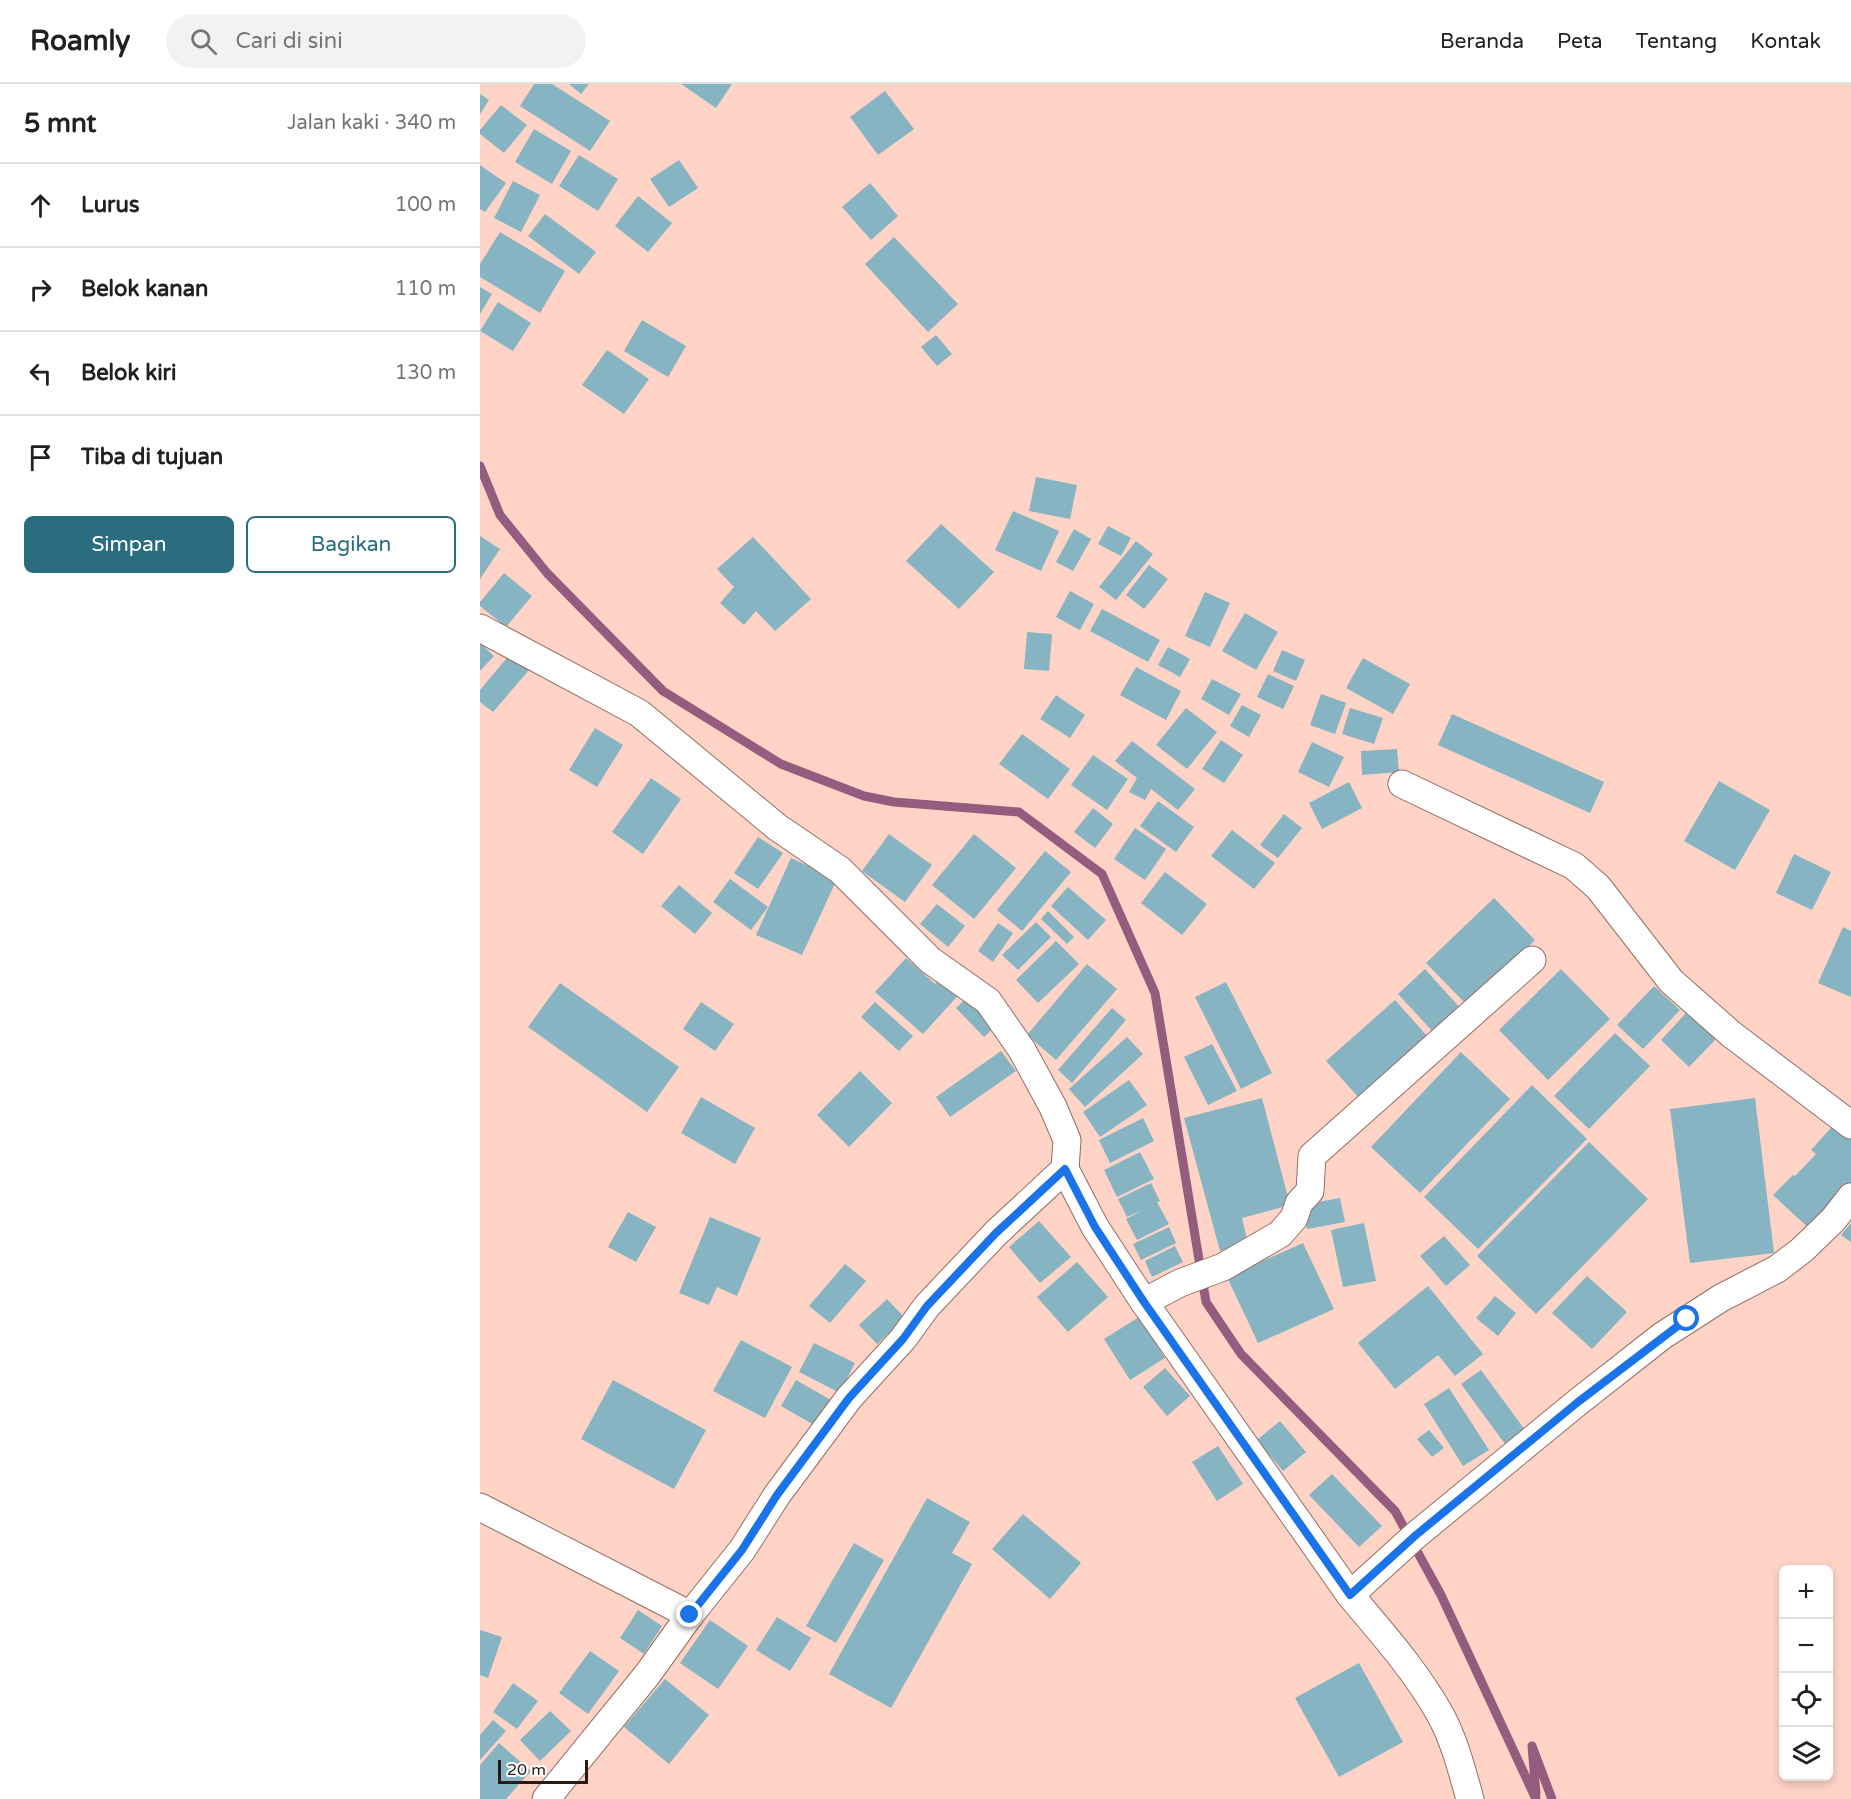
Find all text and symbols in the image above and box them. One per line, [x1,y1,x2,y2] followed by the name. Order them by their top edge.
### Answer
[166,14,586,68] search box
[30,24,130,58] text: Roamly
[187,25,220,58] icon: search
[235,28,343,54] text: Cari di sini
[1440,29,1524,54] text: Beranda
[1557,29,1603,54] text: Peta
[1636,29,1717,54] text: Tentang
[1750,29,1821,54] text: Kontak
[24,108,96,139] text: 5 mnt
[287,111,456,135] text: Jalan kaki · 340 m
[24,189,57,222] icon: ahead
[81,192,139,218] text: Lurus
[395,193,456,217] text: 100 m
[24,273,57,306] icon: right
[81,276,208,302] text: Belok kanan
[395,277,456,301] text: 110 m
[24,357,57,390] icon: left
[81,360,177,386] text: Belok kiri
[395,361,456,385] text: 130 m
[24,441,57,474] icon: arrive
[81,444,223,470] text: Tiba di tujuan
[24,516,234,573] button: Simpan
[246,516,456,573] button: Bagikan
[1673,1305,1699,1331] route start
[1779,1565,1833,1781] map controls
[1779,1565,1833,1619] button: +
[676,1601,702,1627] route end
[1779,1619,1833,1673] button: −
[1779,1673,1833,1727] button: locate
[1779,1727,1833,1781] button: layers
[498,1757,588,1784] scale bar
[507,1760,546,1780] text: 20 m

